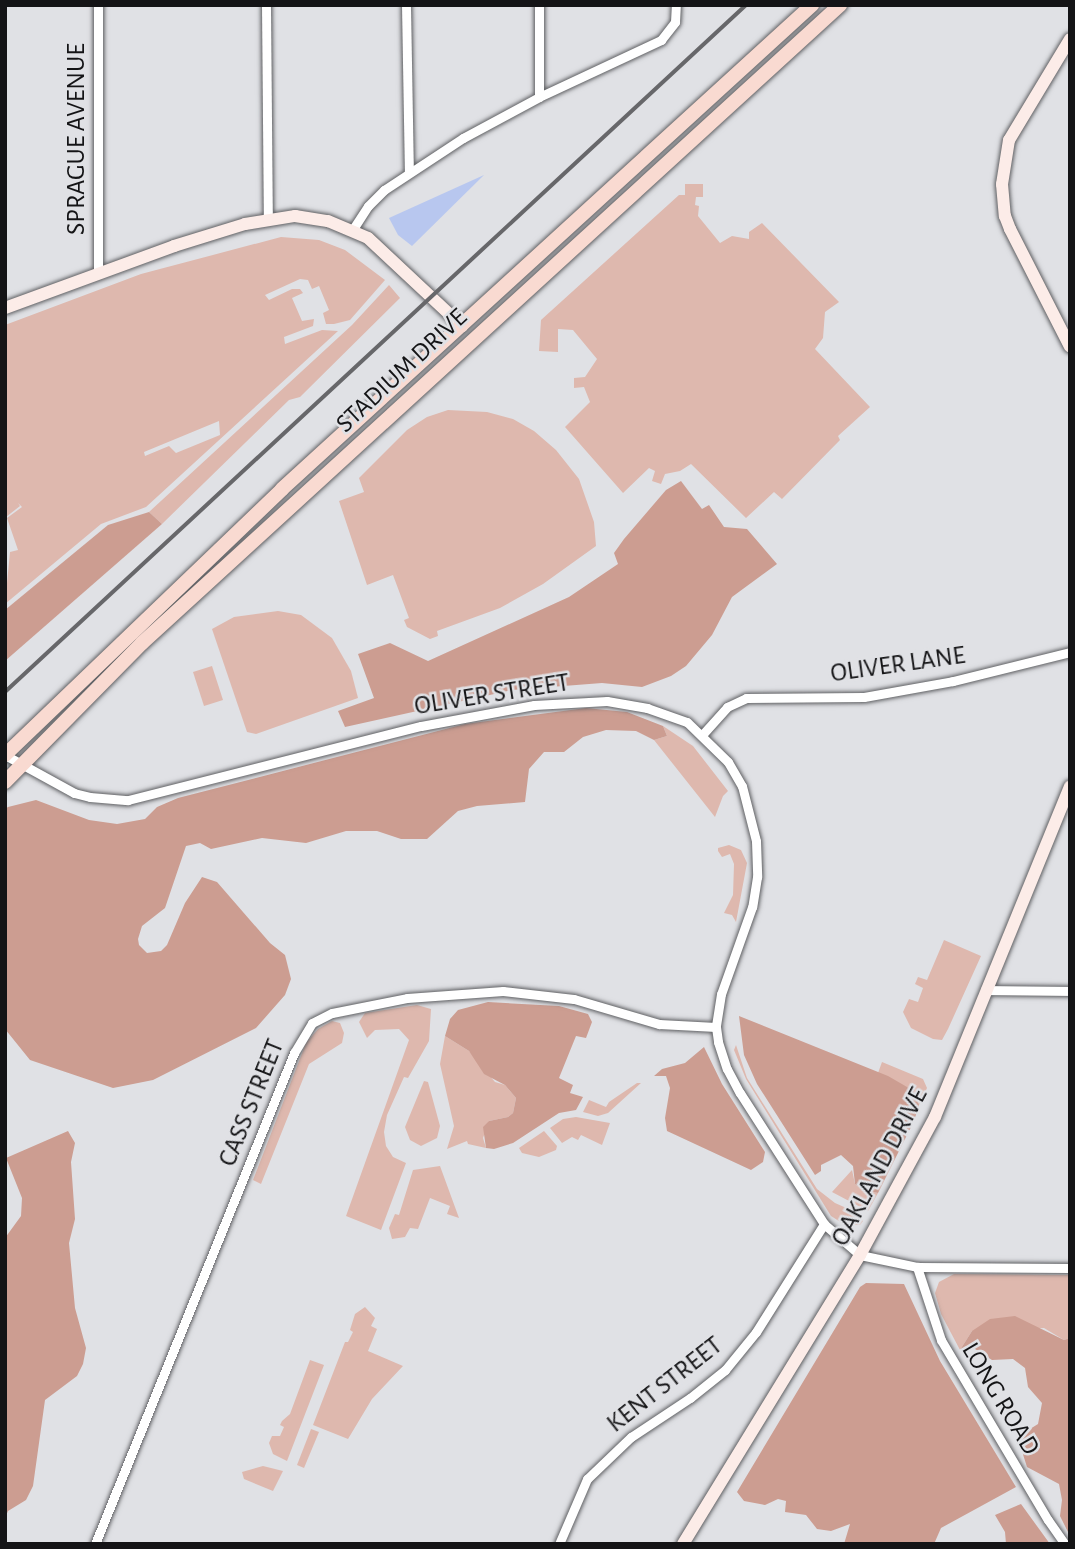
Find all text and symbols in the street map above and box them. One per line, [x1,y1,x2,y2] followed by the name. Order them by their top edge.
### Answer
[61,43,93,235] street label: SPRAGUE AVENUE
[330,302,474,440] street label: STADIUM DRIVE
[829,640,967,690] street label: OLIVER LANE
[412,667,572,723] street label: OLIVER STREET
[212,1035,292,1171] street label: CASS STREET
[825,1082,935,1252] street label: OAKLAND DRIVE
[601,1330,729,1440] street label: KENT STREET
[954,1337,1046,1461] street label: LONG ROAD

